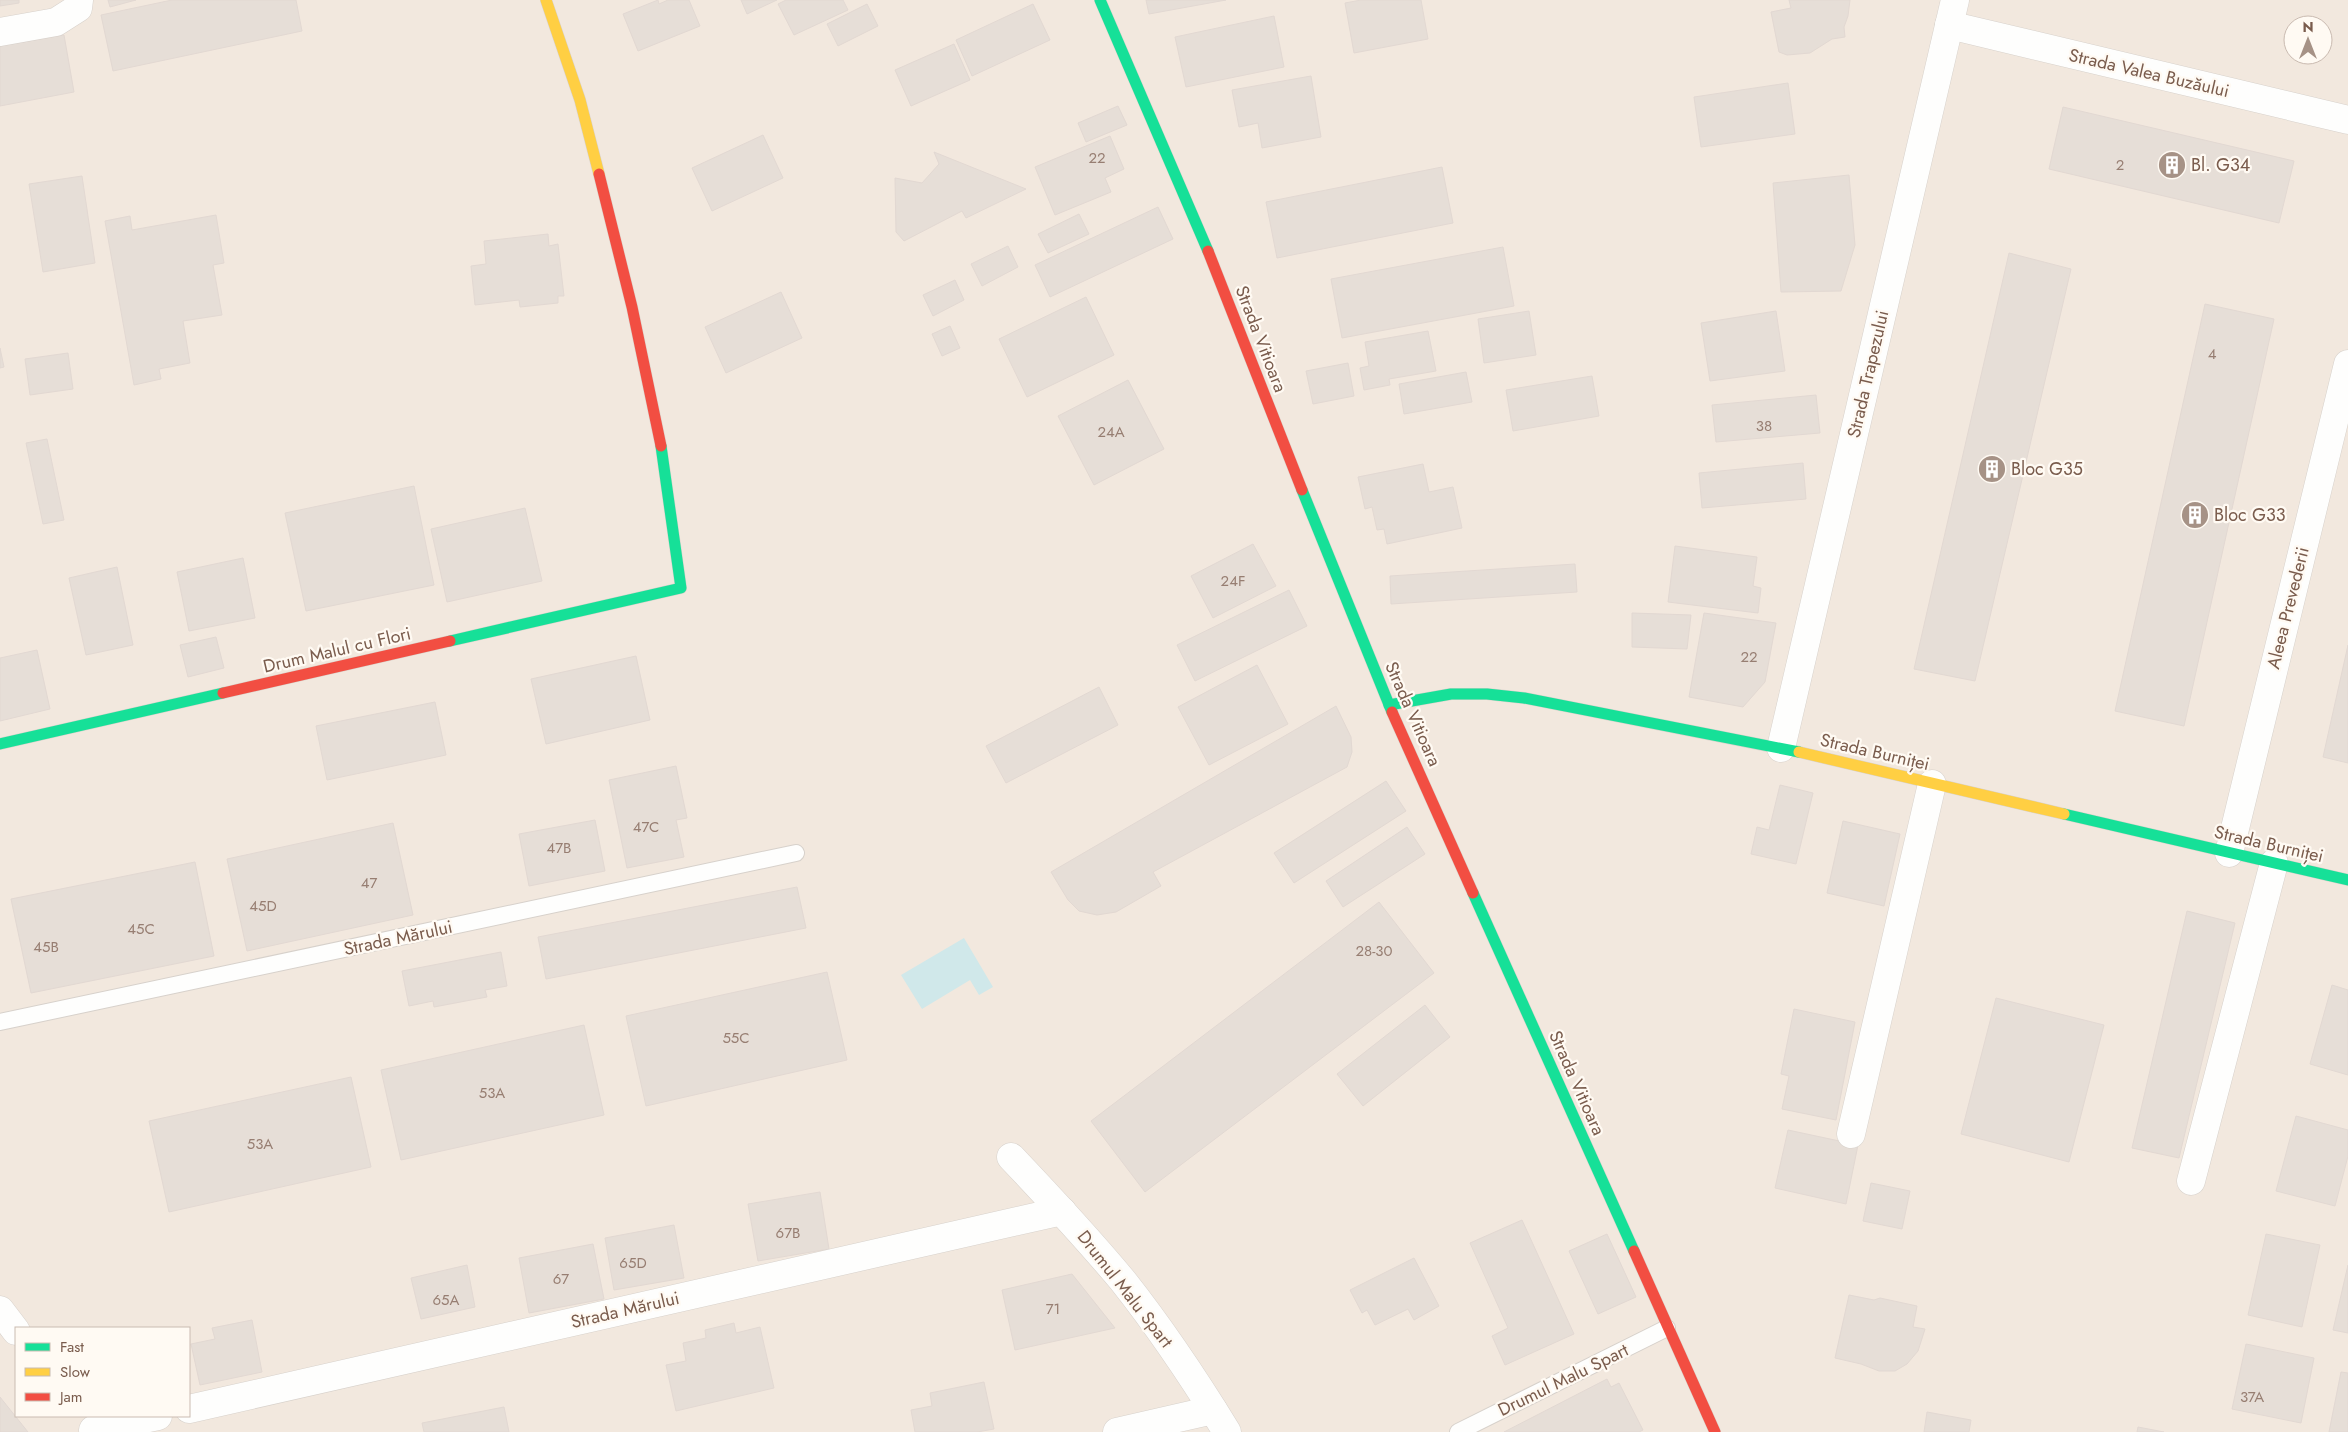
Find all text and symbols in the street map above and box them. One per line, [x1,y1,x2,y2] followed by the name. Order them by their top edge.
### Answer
[2283,15,2333,65] north arrow
[2302,17,2314,37] text: N
[2066,42,2232,104] street label: Strada Valea Buzăului
[1088,147,1106,169] house number: 22
[2157,150,2187,180] building icon: Bl. G34
[2191,152,2250,178] place label: Bl. G34
[2116,154,2124,176] house number: 2
[1229,282,1293,396] street label: Strada Vitioara
[1841,308,1895,440] street label: Strada Trapezului
[2208,343,2217,365] house number: 4
[1756,415,1772,437] house number: 38
[1097,421,1125,443] house number: 24A
[1977,454,2007,484] building icon: Bloc G35
[2011,456,2083,482] place label: Bloc G35
[2180,500,2210,530] building icon: Bloc G33
[2214,502,2286,528] place label: Bloc G33
[2260,544,2316,672] street label: Aleea Prevederii
[1221,570,1245,592] house number: 24F
[261,620,413,680] street label: Drum Malul cu Flori
[1740,646,1758,668] house number: 22
[1378,657,1448,771] street label: Strada Vitioara
[1818,727,1932,777] street label: Strada Burniței
[633,816,659,838] house number: 47C
[2212,819,2326,869] street label: Strada Burniței
[547,837,572,859] house number: 47B
[361,872,377,894] house number: 47
[249,895,277,917] house number: 45D
[341,914,455,962] street label: Strada Mărului
[127,918,155,940] house number: 45C
[33,936,59,958] house number: 45B
[1355,940,1393,962] house number: 28-30
[1542,1026,1612,1140] street label: Strada Vitioara
[722,1027,750,1049] house number: 55C
[479,1082,505,1104] house number: 53A
[247,1133,273,1155] house number: 53A
[776,1222,800,1244] house number: 67B
[1071,1225,1179,1354] street label: Drumul Malu Spart
[619,1252,647,1274] house number: 65D
[553,1268,569,1290] house number: 67
[568,1285,682,1335] street label: Strada Mărului
[432,1289,460,1311] house number: 65A
[1046,1298,1060,1320] house number: 71
[15,1327,190,1417] legend
[60,1336,84,1358] text: Fast
[1493,1337,1633,1423] street label: Drumul Malu Spart
[60,1361,91,1383] text: Slow
[58,1386,83,1408] text: Jam
[2240,1386,2264,1408] house number: 37A

